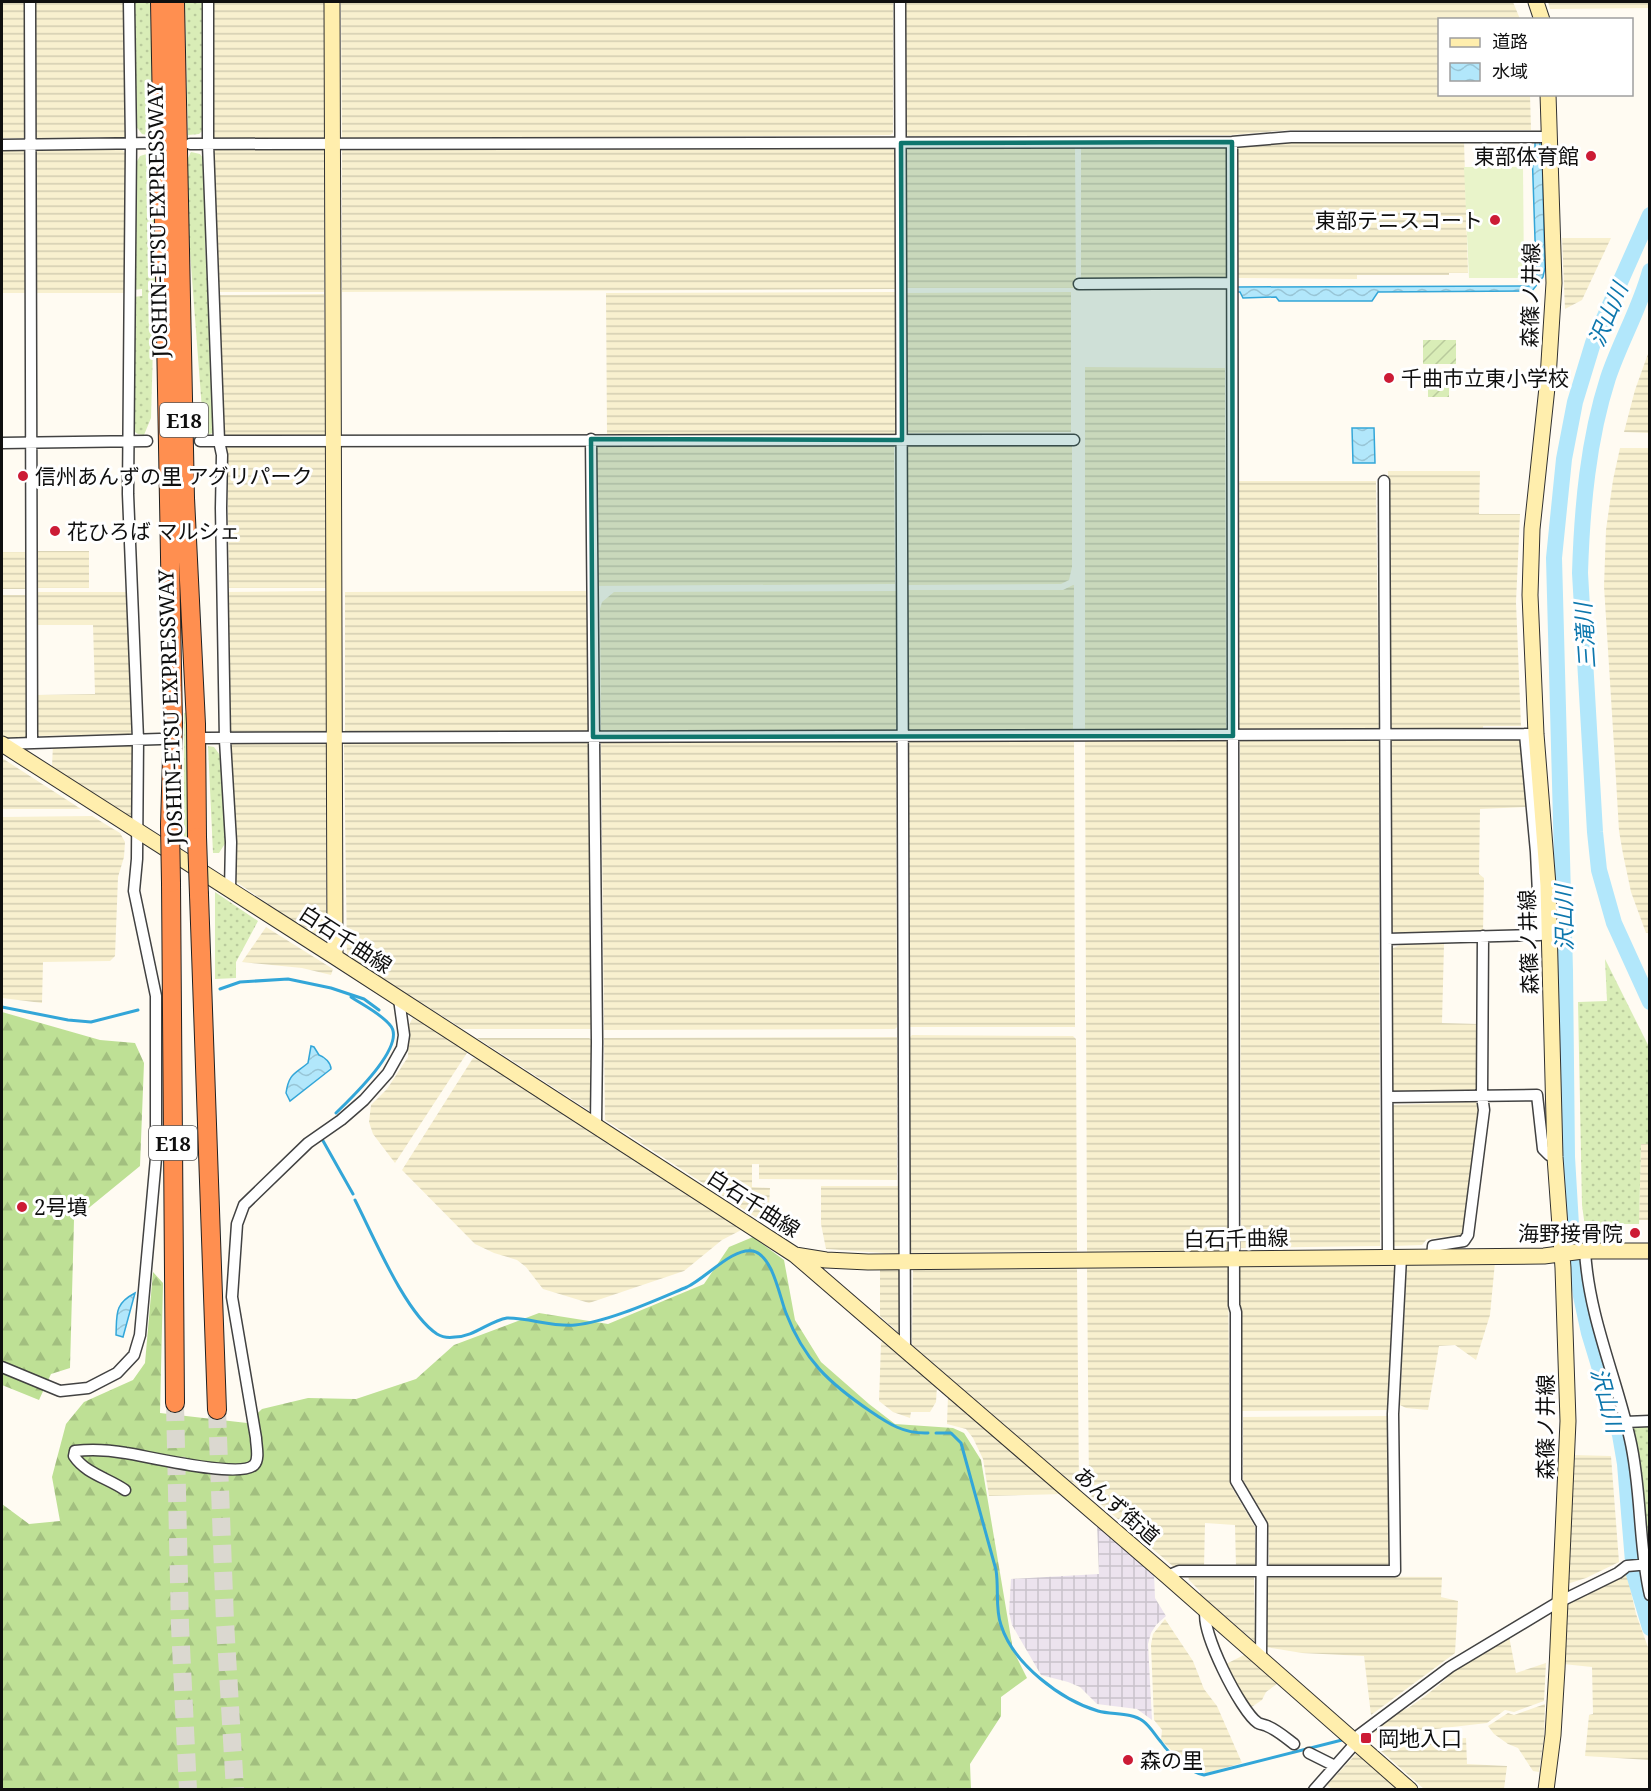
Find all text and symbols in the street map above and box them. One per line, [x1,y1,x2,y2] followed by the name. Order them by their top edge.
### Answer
[1438,18,1633,96] legend
[1492,29,1528,53] text: 道路
[1492,59,1528,83] text: 水域
[141,81,173,359] street label: JOSHIN-ETSU EXPRESSWAY
[1474,142,1579,170] place label: 東部体育館
[1584,149,1598,163] marker: 東部体育館
[1315,206,1483,234] place label: 東部テニスコート
[1488,213,1502,227] marker: 東部テニスコート
[1515,242,1545,348] street label: 森篠ノ井線
[1580,276,1634,350] water label: 沢山川
[1401,364,1569,392] place label: 千曲市立東小学校
[1382,371,1396,385] marker: 千曲市立東小学校
[160,403,208,437] road number: E18
[35,462,312,490] place label: 信州あんずの里 アグリパーク
[16,469,30,483] marker: 信州あんずの里 アグリパーク
[67,517,240,545] place label: 花ひろば マルシェ
[48,524,62,538] marker: 花ひろば マルシェ
[151,568,189,846] street label: JOSHIN-ETSU EXPRESSWAY
[1567,600,1601,670] water label: 三滝川
[1547,883,1579,951] water label: 沢山川
[1512,889,1544,995] street label: 森篠ノ井線
[294,899,398,979] street label: 白石千曲線
[149,1126,197,1160] road number: E18
[702,1163,806,1243] street label: 白石千曲線
[34,1193,88,1221] place label: 2号墳
[15,1200,29,1214] marker: 2号墳
[1518,1219,1623,1247] place label: 海野接骨院
[1183,1223,1289,1253] street label: 白石千曲線
[1628,1226,1642,1240] marker: 海野接骨院
[1585,1364,1632,1438] water label: 沢山川
[1531,1375,1559,1480] street label: 森篠ノ井線
[1068,1460,1166,1550] street label: あんず街道
[1378,1724,1462,1752] place label: 岡地入口
[1359,1731,1373,1745] marker: 岡地入口
[1140,1746,1203,1774] place label: 森の里
[1121,1753,1135,1767] marker: 森の里

